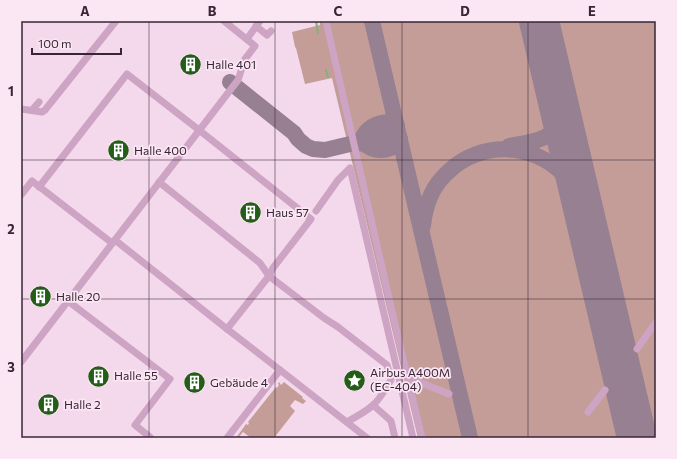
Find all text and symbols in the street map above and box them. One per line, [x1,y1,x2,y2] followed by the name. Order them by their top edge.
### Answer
[80,3,90,19] text: A
[208,3,217,19] text: B
[334,3,343,19] text: C
[460,3,470,19] text: D
[588,3,596,19] text: E
[32,30,121,56] scale bar
[38,36,72,50] text: 100 m
[177,52,203,78] building icon: Halle 401
[206,57,256,71] place label: Halle 401
[8,83,14,99] text: 1
[106,138,132,164] building icon: Halle 400
[134,143,187,157] place label: Halle 400
[238,200,264,226] building icon: Haus 57
[266,205,309,219] place label: Haus 57
[7,221,15,237] text: 2
[27,284,53,310] building icon: Halle 20
[56,289,101,303] place label: Halle 20
[7,359,15,375] text: 3
[85,363,111,389] building icon: Halle 55
[370,365,450,393] place label: Airbus A400M (EC-404)
[342,367,368,393] place icon: Airbus A400M (EC-404)
[114,368,158,382] place label: Halle 55
[182,370,208,396] building icon: Gebäude 4
[210,375,268,389] place label: Gebäude 4
[36,392,62,418] building icon: Halle 2
[64,397,101,411] place label: Halle 2

